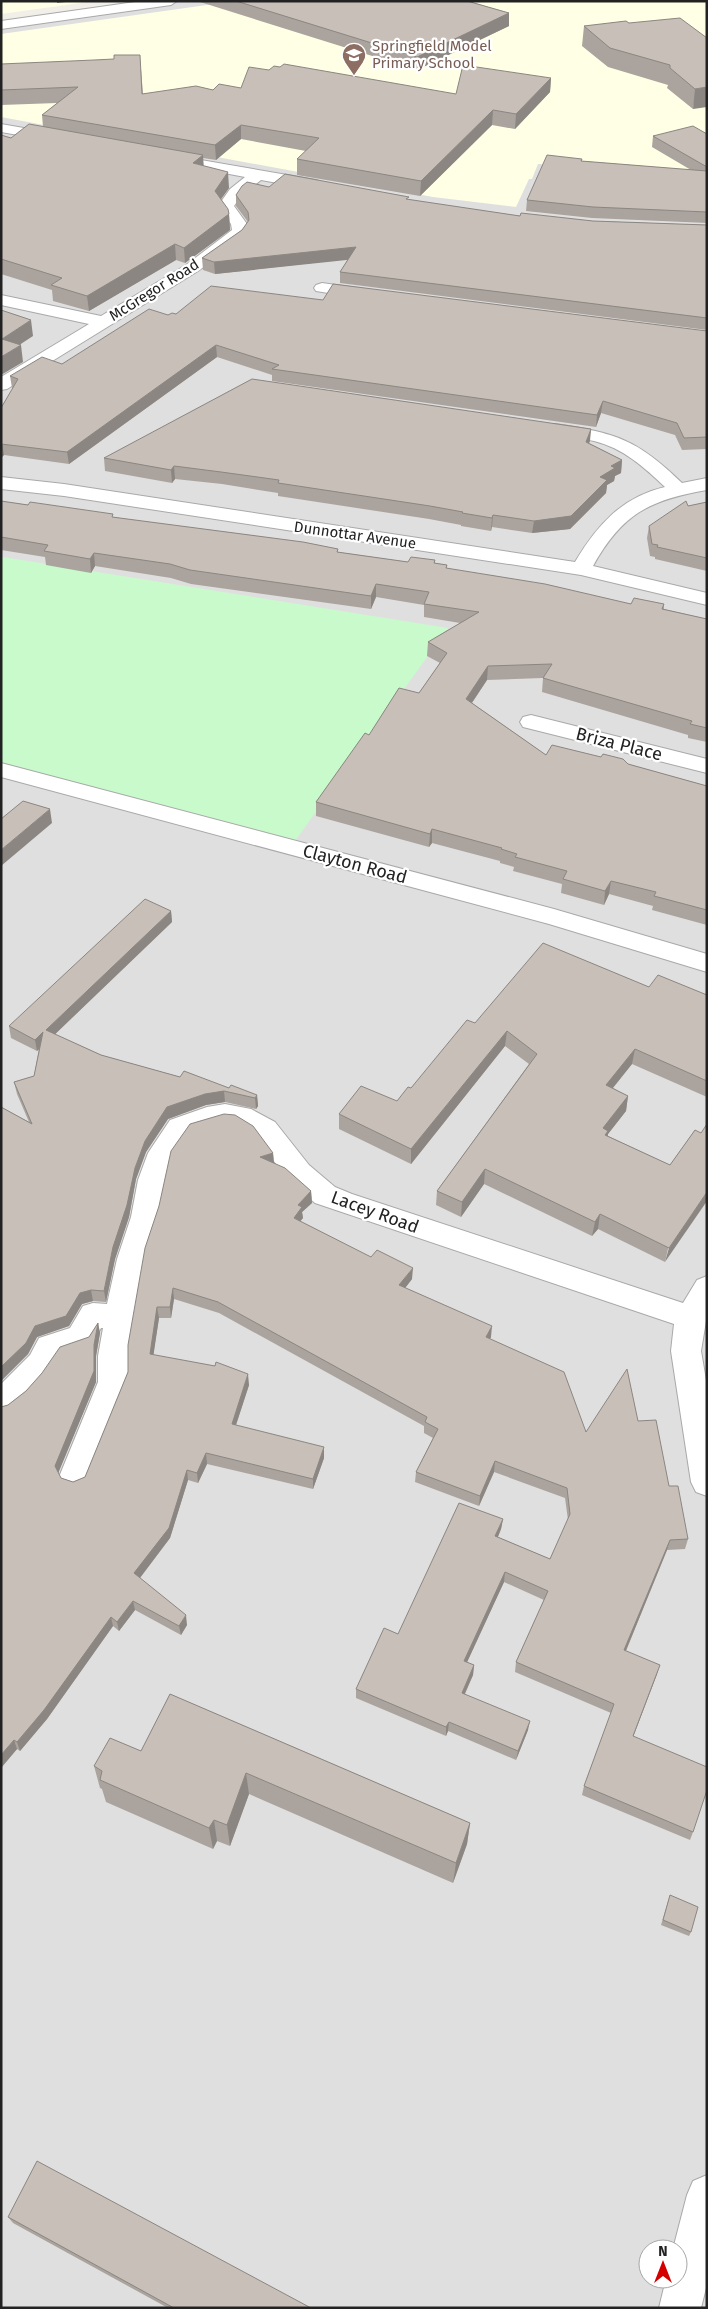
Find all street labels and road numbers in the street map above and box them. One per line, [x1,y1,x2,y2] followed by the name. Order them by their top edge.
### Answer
[106,255,202,325] street label: McGregor Road
[293,518,417,552] street label: Dunnottar Avenue
[573,723,665,765] street label: Briza Place
[300,840,410,888] street label: Clayton Road
[328,1186,422,1238] street label: Lacey Road

